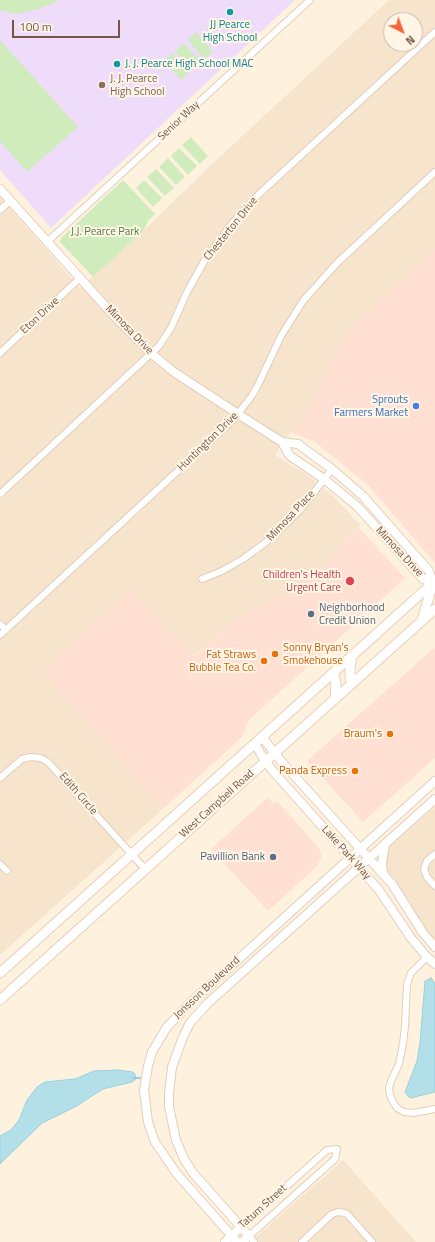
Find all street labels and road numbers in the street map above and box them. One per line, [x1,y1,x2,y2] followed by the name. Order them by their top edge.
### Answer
[155,98,203,144] street label: Senior Way
[201,195,261,263] street label: Chesterton Drive
[18,295,62,337] street label: Eton Drive
[102,302,156,358] street label: Mimosa Drive
[175,410,241,474] street label: Huntington Drive
[264,488,318,544] street label: Mimosa Place
[372,524,426,580] street label: Mimosa Drive
[177,767,257,841] street label: West Campbell Road
[56,770,100,818] street label: Edith Circle
[318,823,374,883] street label: Lake Park Way
[171,954,243,1022] street label: Jonsson Boulevard
[236,1182,290,1232] street label: Tatum Street

